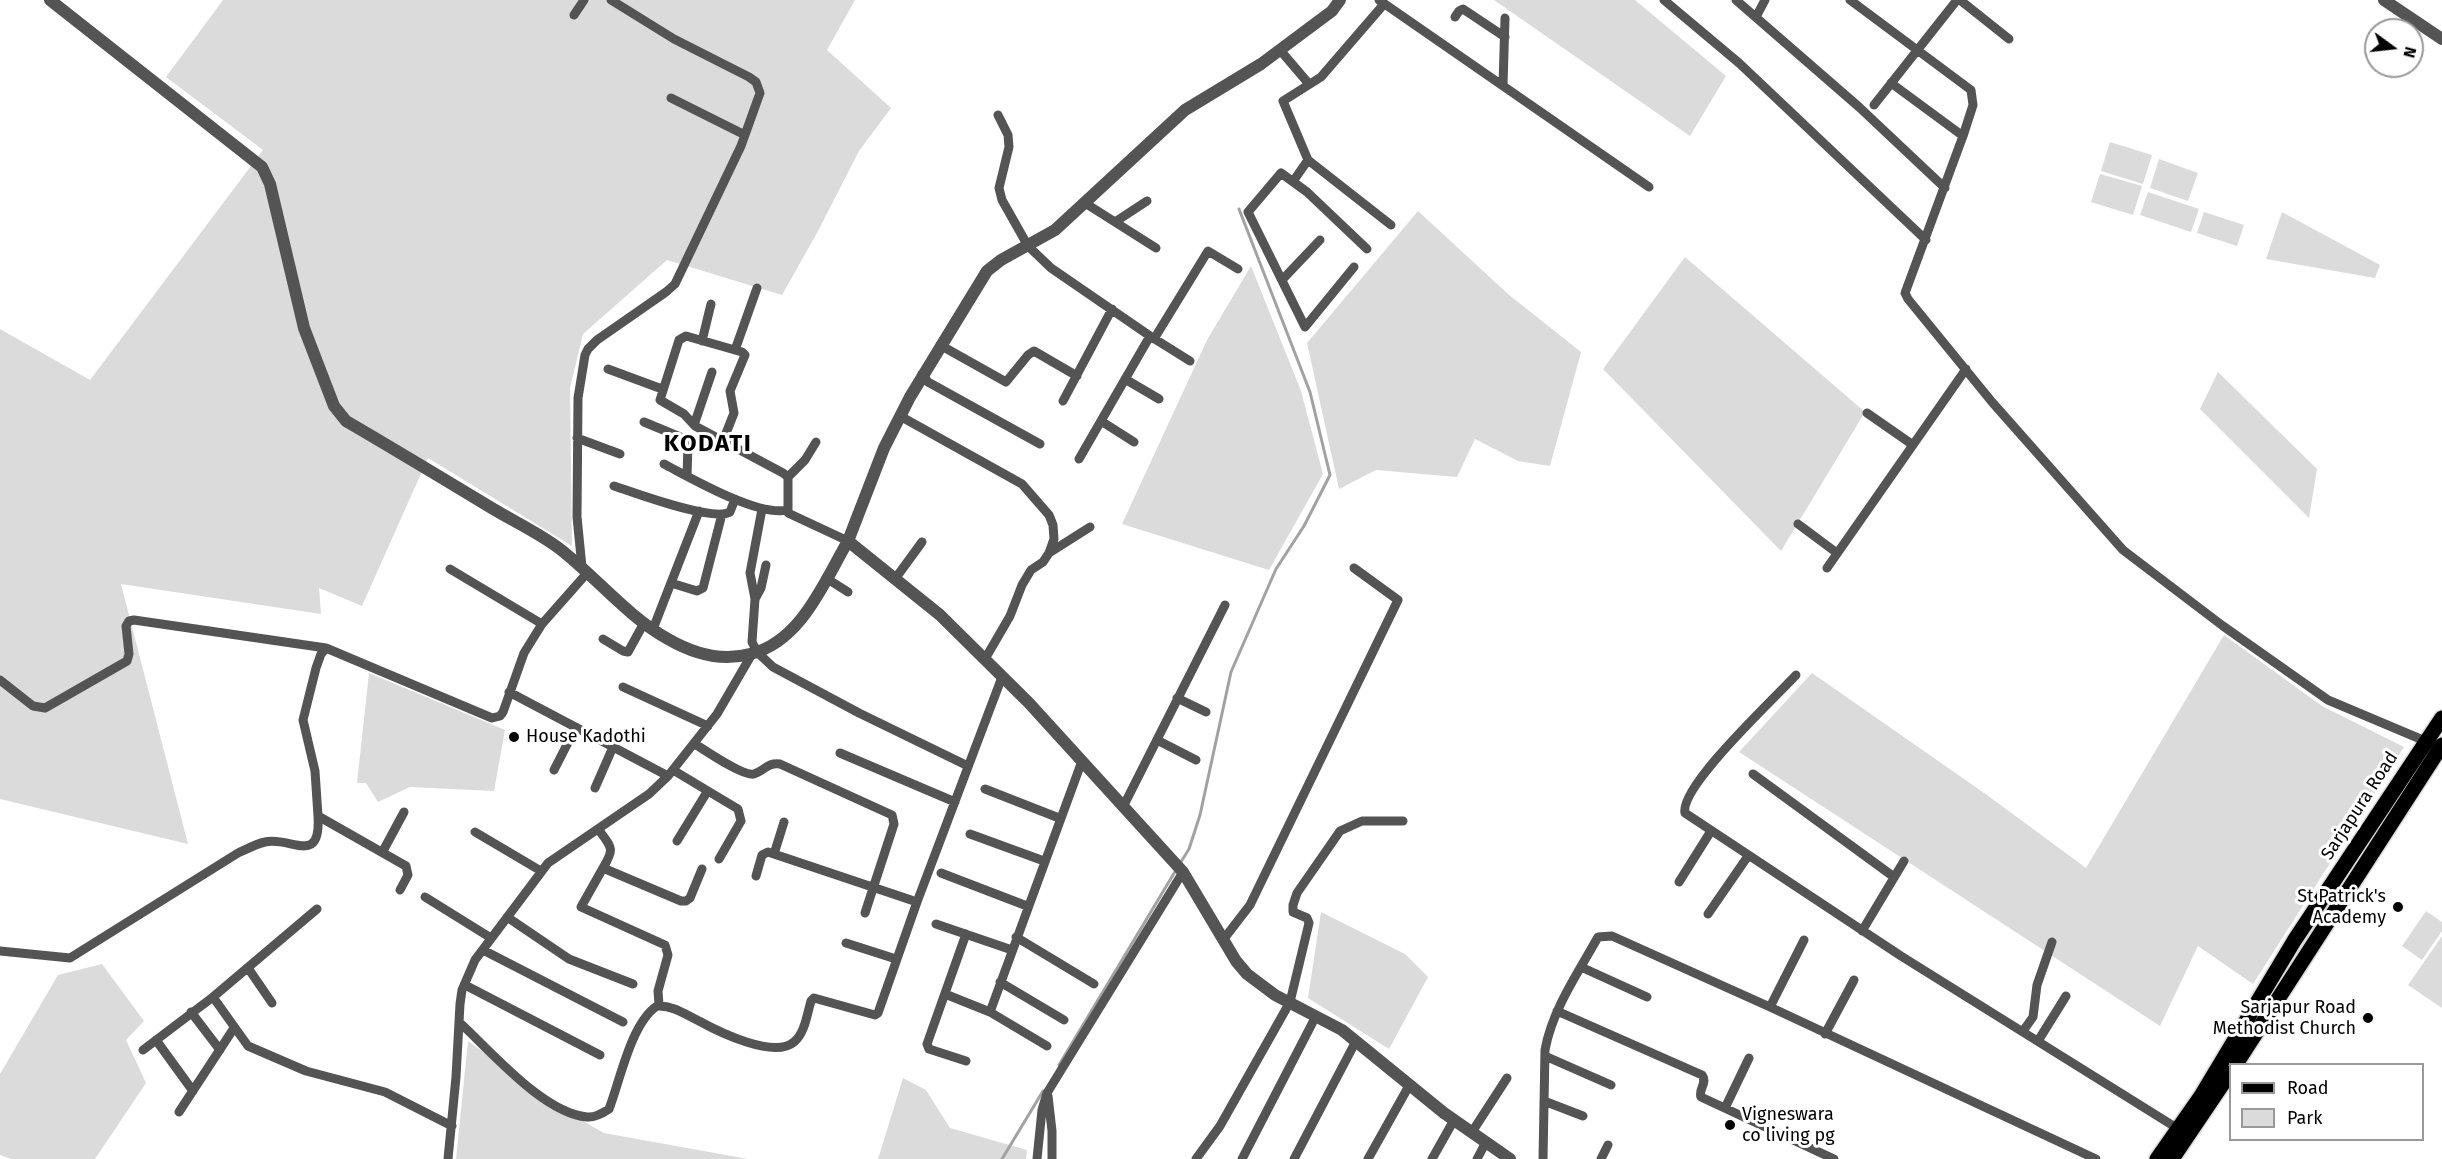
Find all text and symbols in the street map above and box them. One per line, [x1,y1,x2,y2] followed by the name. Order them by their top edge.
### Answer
[2364,18,2424,78] north arrow
[2399,45,2420,60] text: N
[664,430,752,458] district label: KODATI
[526,726,646,748] place label: House Kadothi
[507,730,521,744] marker: House Kadothi
[2317,748,2403,864] street label: Sarjapura Road
[2297,886,2386,928] place label: St Patrick's Academy
[2391,900,2405,914] marker: St Patrick's Academy
[2213,997,2356,1040] place label: Sarjapur Road Methodist Church
[2361,1011,2375,1025] marker: Sarjapur Road Methodist Church
[2229,1063,2424,1141] legend
[2287,1077,2329,1099] text: Road
[1742,1104,1835,1146] place label: Vigneswara co living pg
[2287,1107,2322,1129] text: Park
[1723,1118,1737,1132] marker: Vigneswara co living pg

